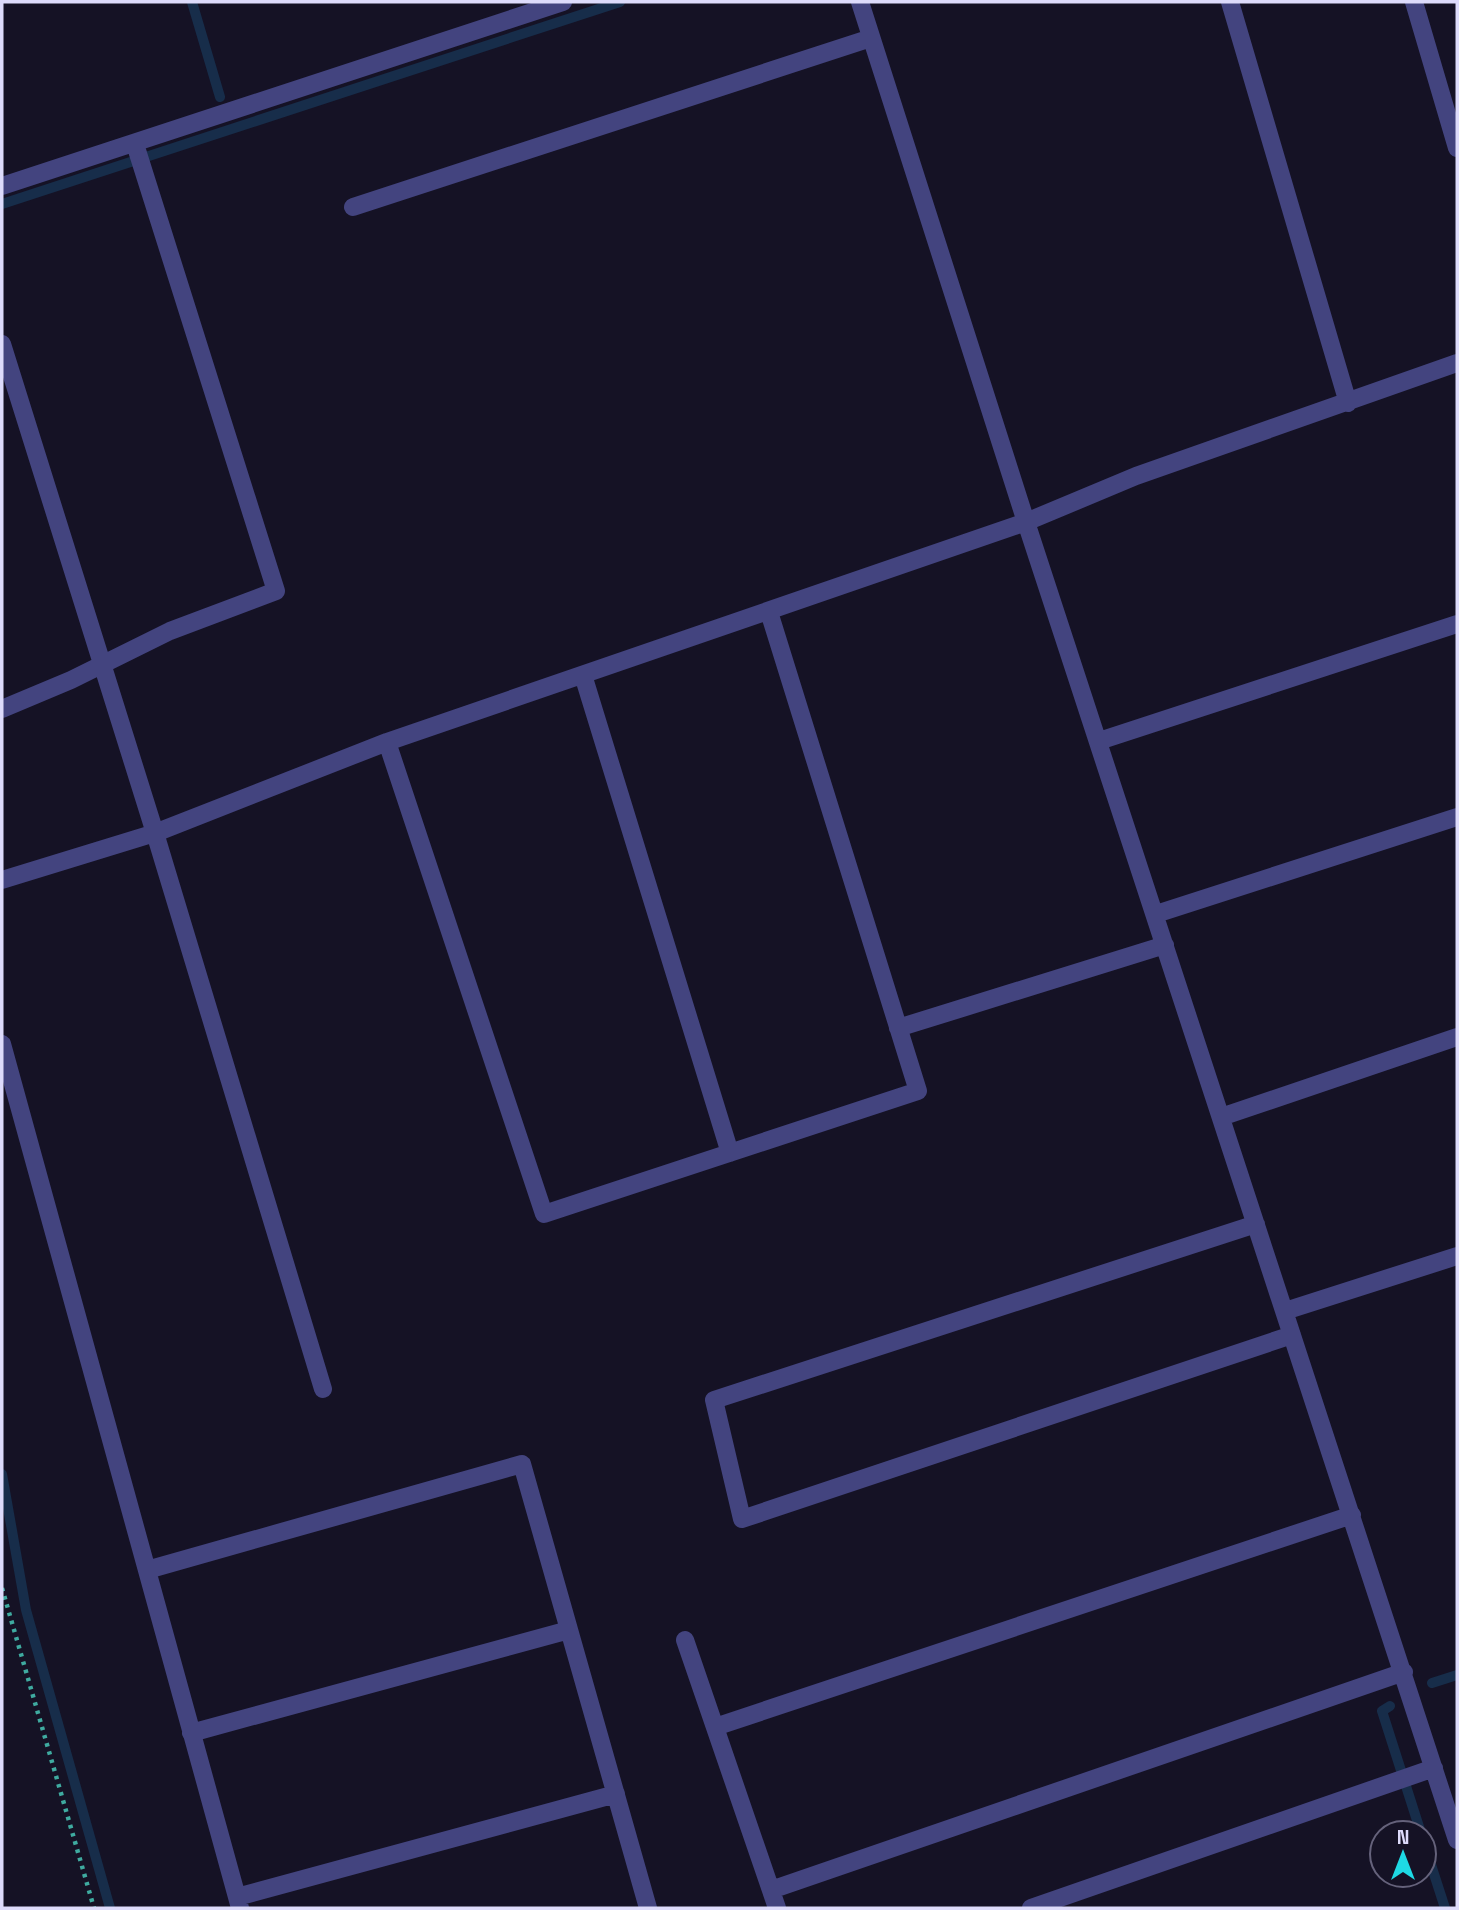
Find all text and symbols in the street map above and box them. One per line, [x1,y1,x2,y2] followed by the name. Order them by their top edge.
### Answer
[1368,1819,1438,1889] north arrow
[1397,1825,1409,1850] text: N

